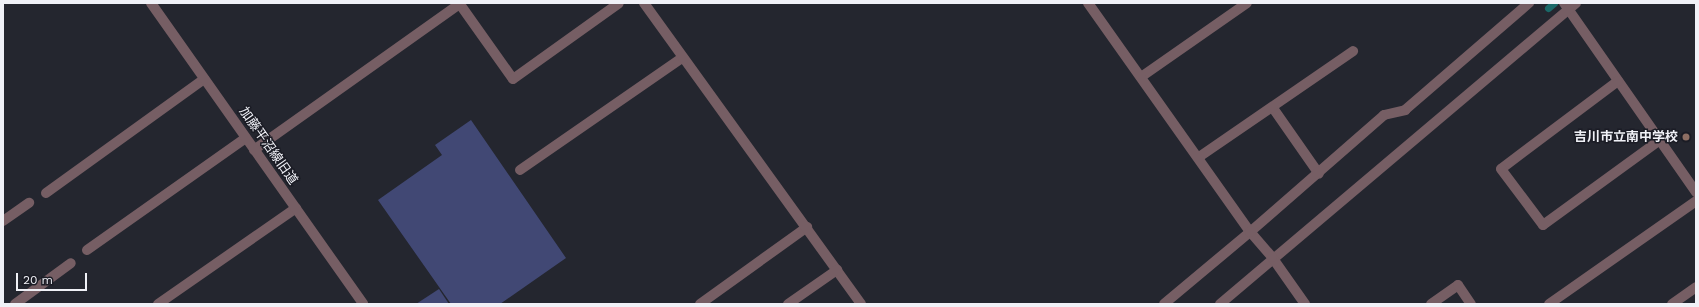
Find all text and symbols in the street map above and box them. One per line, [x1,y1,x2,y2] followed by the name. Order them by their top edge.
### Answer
[236,104,300,188] street label: 加藤平沼線旧道
[1574,129,1678,145] place label: 吉川市立南中学校
[1681,132,1691,142] marker: 吉川市立南中学校
[18,265,89,291] scale bar
[23,273,53,287] text: 20 m

